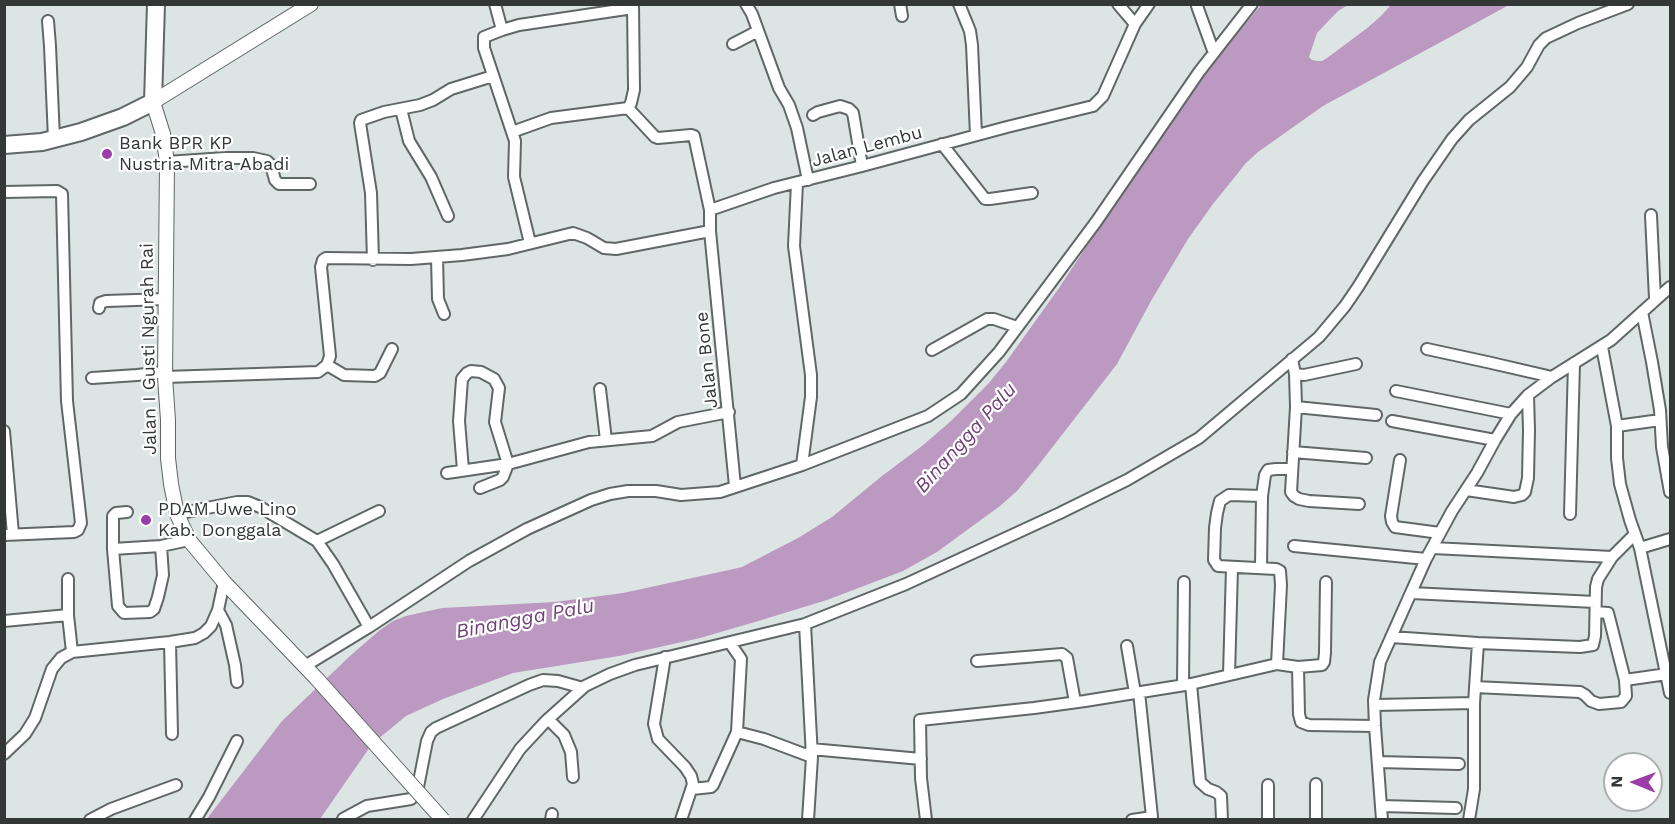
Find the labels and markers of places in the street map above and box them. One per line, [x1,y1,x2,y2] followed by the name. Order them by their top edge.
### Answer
[119,133,289,176] place label: Bank BPR KP Nustria Mitra Abadi
[100,147,114,161] marker: Bank BPR KP Nustria Mitra Abadi
[158,499,296,542] place label: PDAM Uwe Lino Kab. Donggala
[139,513,153,527] marker: PDAM Uwe Lino Kab. Donggala

